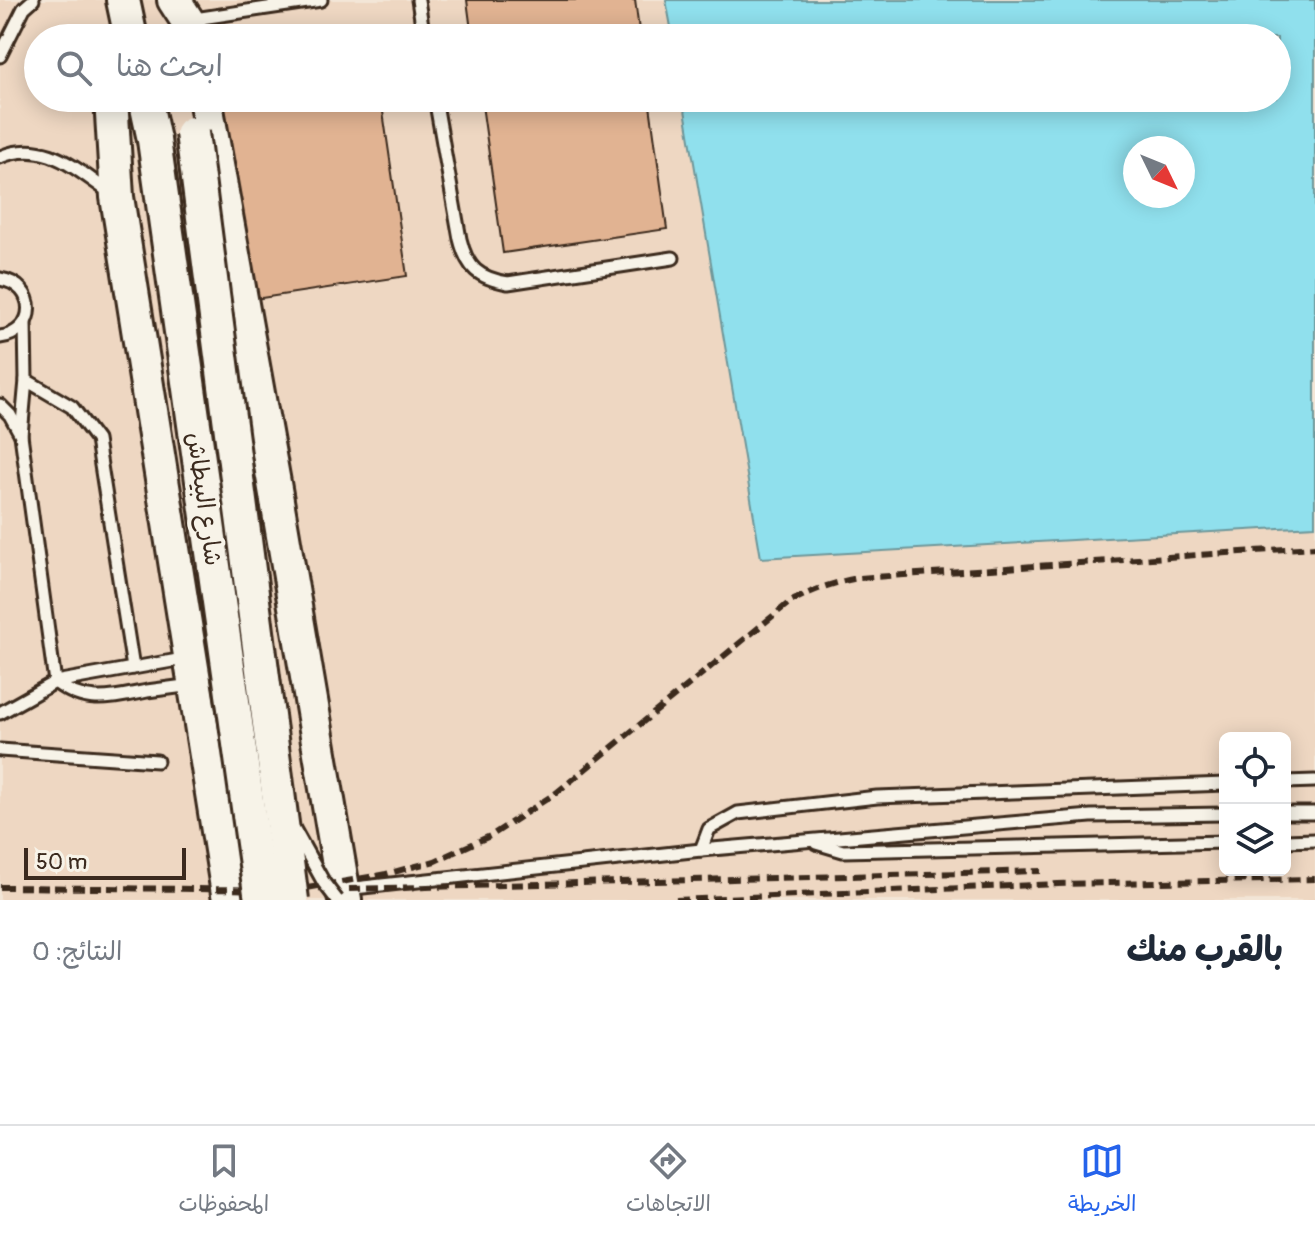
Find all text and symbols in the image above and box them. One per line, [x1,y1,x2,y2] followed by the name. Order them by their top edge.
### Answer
[24,24,1291,112] search box
[52,46,96,90] icon: search
[116,48,223,85] text: ابحث هنا
[1123,136,1195,208] north arrow
[178,430,228,568] street label: شارع البيطاش
[1219,732,1291,876] map controls
[1219,732,1291,804] button: locate
[1219,804,1291,876] button: layers
[24,844,186,880] scale bar
[36,848,87,876] text: 50 m
[1127,929,1283,972] text: بالقرب منك
[32,936,122,968] text: النتائج: 0
[178,1139,269,1223] tab: المحفوظات
[626,1139,711,1223] tab: الاتجاهات
[1068,1139,1137,1223] tab: الخريطة

